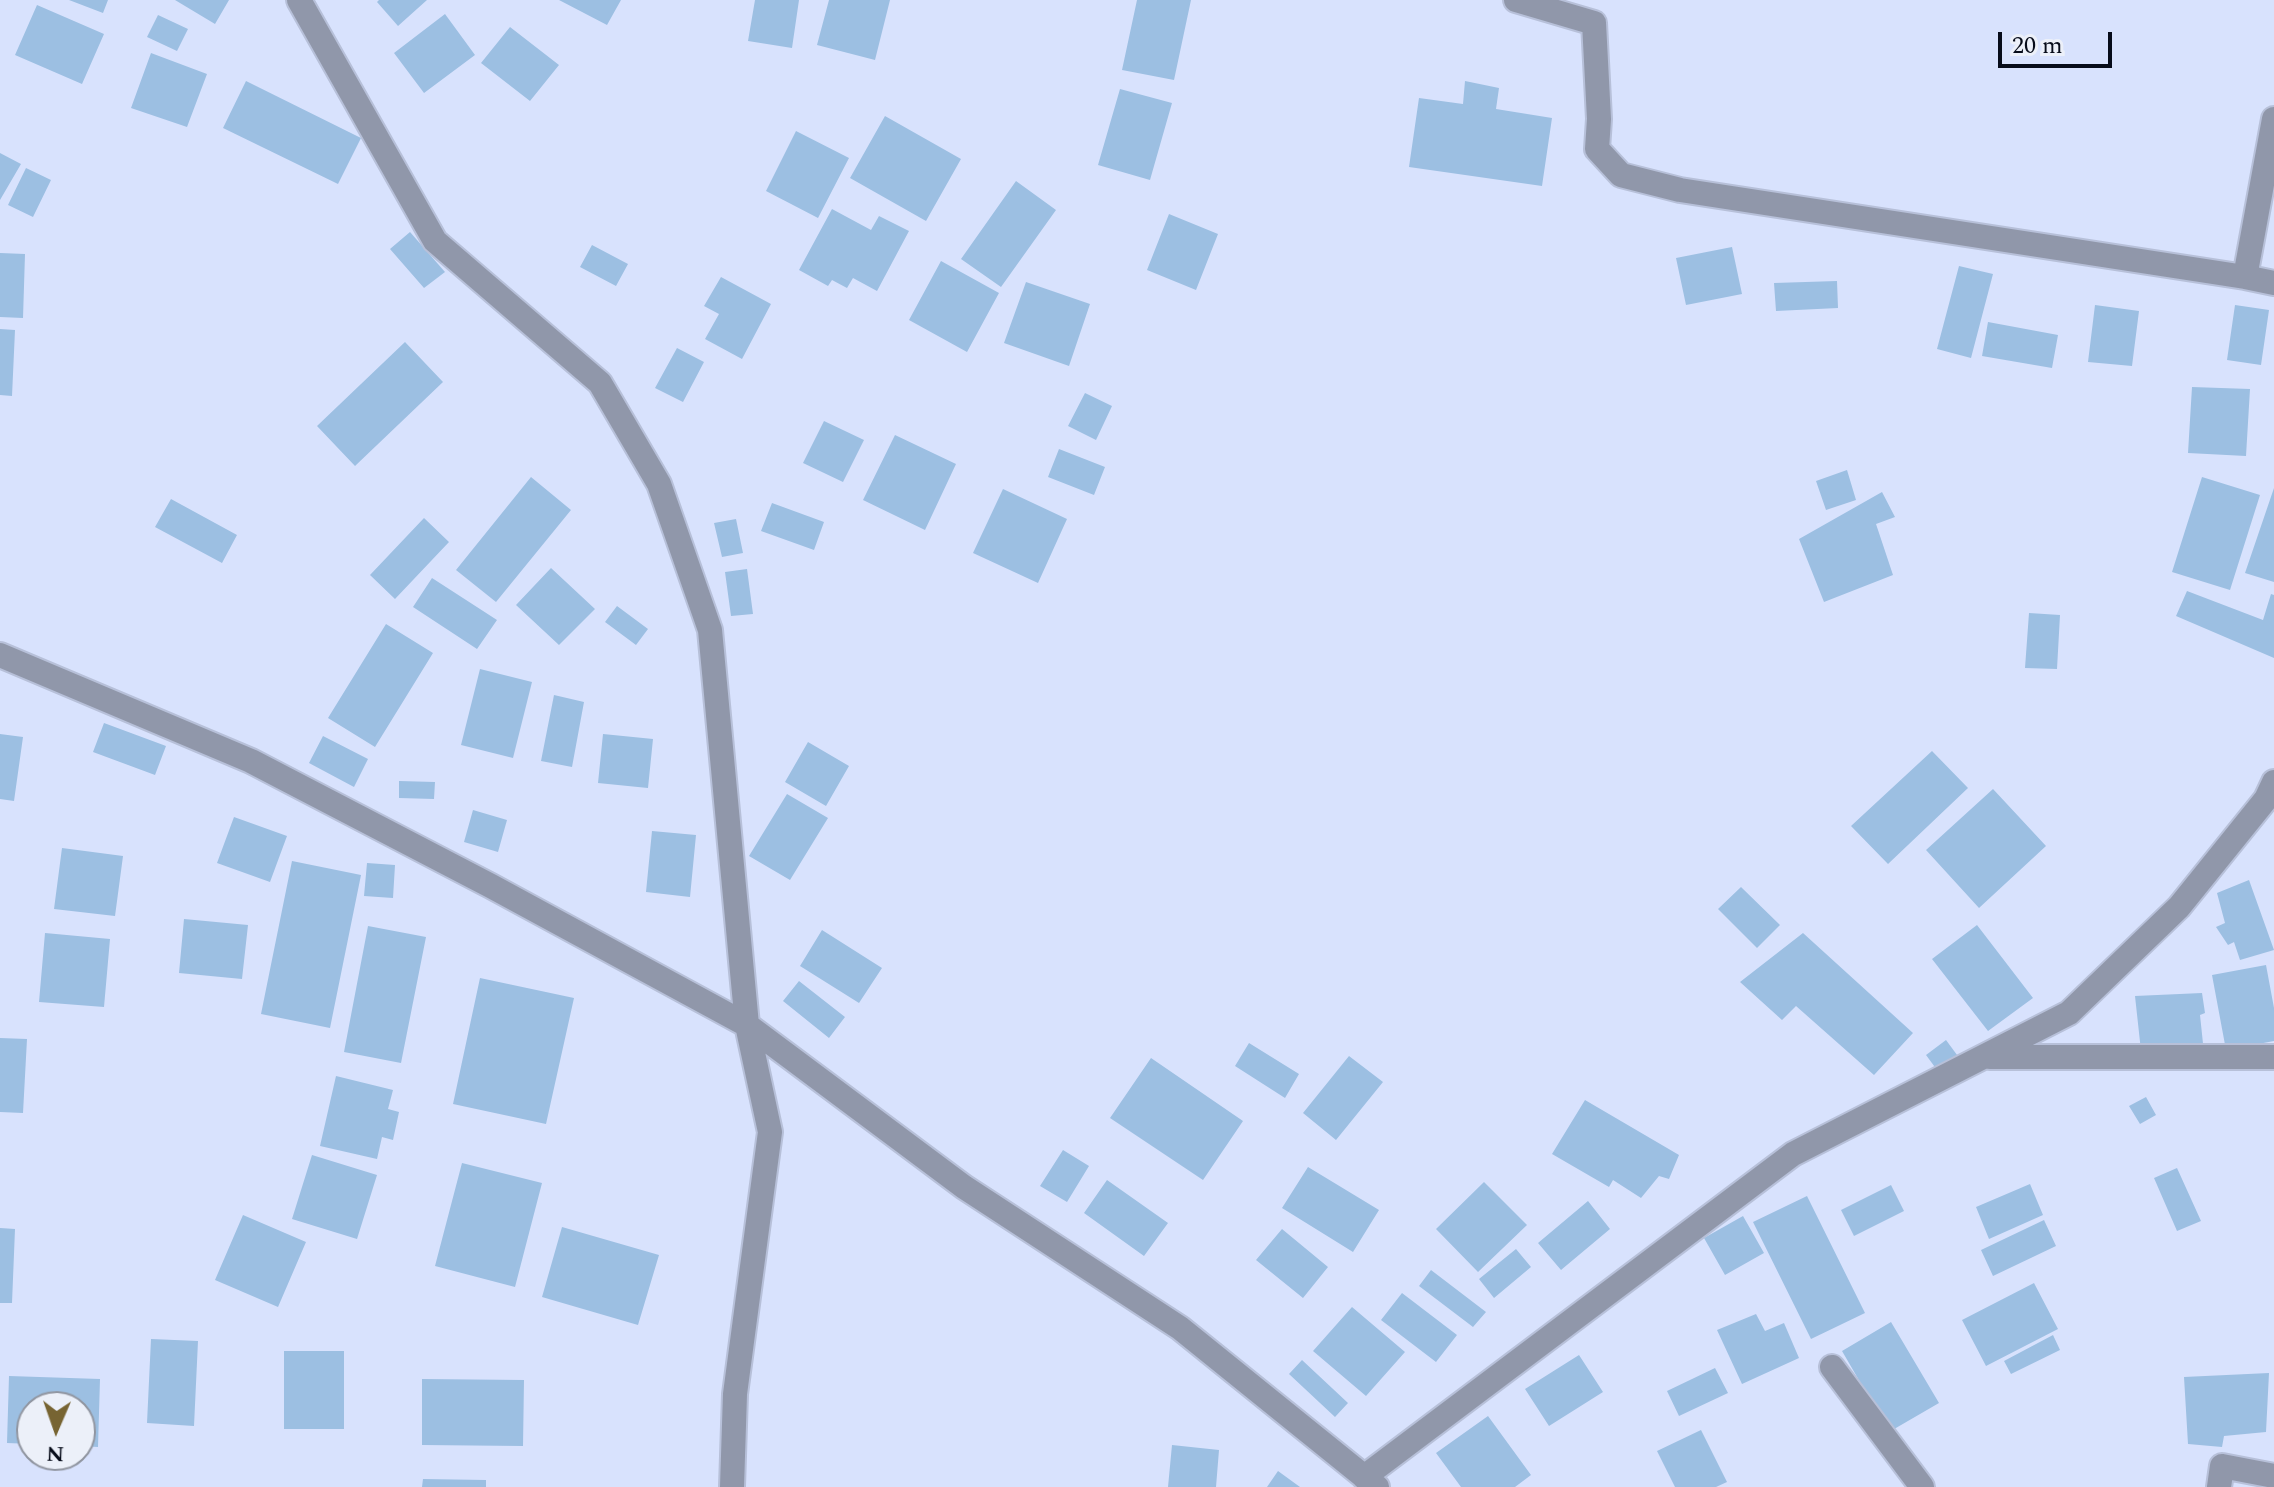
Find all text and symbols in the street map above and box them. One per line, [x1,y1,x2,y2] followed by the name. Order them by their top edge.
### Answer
[2002,16,2116,66] scale bar
[2012,28,2063,64] text: 20 m
[16,1391,96,1471] north arrow
[46,1437,65,1470] text: N

